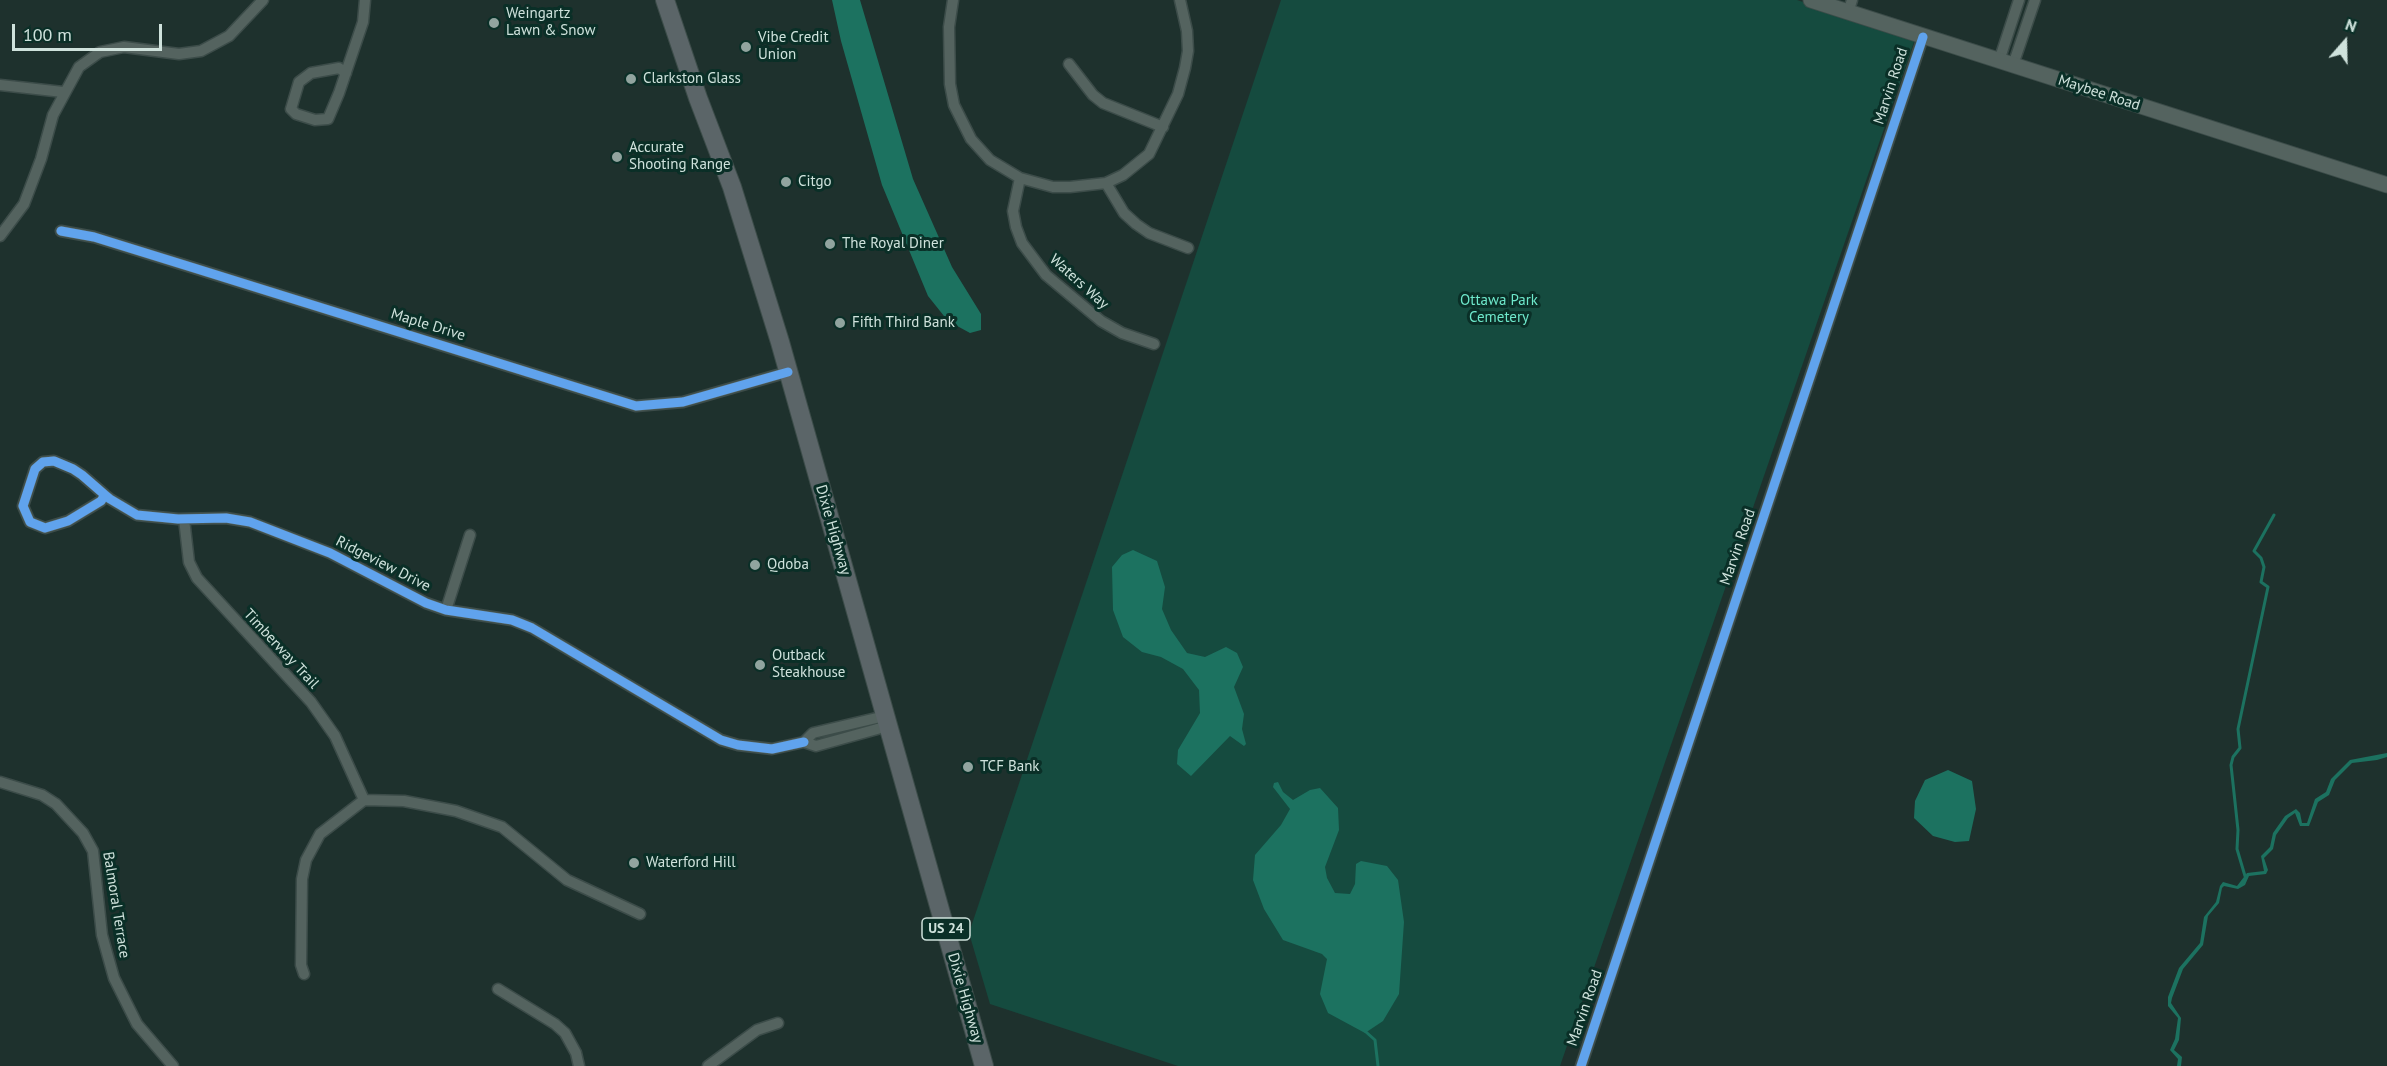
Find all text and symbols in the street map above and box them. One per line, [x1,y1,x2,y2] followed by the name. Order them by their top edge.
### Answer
[506,5,595,40] place label: Weingartz Lawn & Snow
[15,12,165,50] scale bar
[2315,12,2375,72] north arrow
[2343,14,2360,36] text: N
[487,16,501,30] marker: Weingartz Lawn & Snow
[23,23,72,46] text: 100 m
[758,29,828,64] place label: Vibe Credit Union
[739,40,753,54] marker: Vibe Credit Union
[1870,45,1912,127] street label: Marvin Road
[643,70,741,88] place label: Clarkston Glass
[2056,71,2142,115] street label: Maybee Road
[624,72,638,86] marker: Clarkston Glass
[629,139,731,174] place label: Accurate Shooting Range
[610,150,624,164] marker: Accurate Shooting Range
[798,173,832,191] place label: Citgo
[779,175,793,189] marker: Citgo
[842,235,944,253] place label: The Royal Diner
[823,237,837,251] marker: The Royal Diner
[1046,251,1112,313] street label: Waters Way
[1460,292,1538,327] park label: Ottawa Park Cemetery
[389,305,467,345] street label: Maple Drive
[852,314,955,332] place label: Fifth Third Bank
[833,316,847,330] marker: Fifth Third Bank
[812,483,854,577] street label: Dixie Highway
[1717,506,1759,588] street label: Marvin Road
[333,532,433,596] street label: Ridgeview Drive
[767,556,809,574] place label: Qdoba
[748,558,762,572] marker: Qdoba
[239,605,323,693] street label: Timberway Trail
[772,647,845,682] place label: Outback Steakhouse
[753,658,767,672] marker: Outback Steakhouse
[980,758,1040,776] place label: TCF Bank
[961,760,975,774] marker: TCF Bank
[99,851,133,959] street label: Balmoral Terrace
[646,854,736,872] place label: Waterford Hill
[627,856,641,870] marker: Waterford Hill
[922,918,970,940] road number: US 24
[944,951,986,1045] street label: Dixie Highway
[1564,967,1606,1049] street label: Marvin Road

